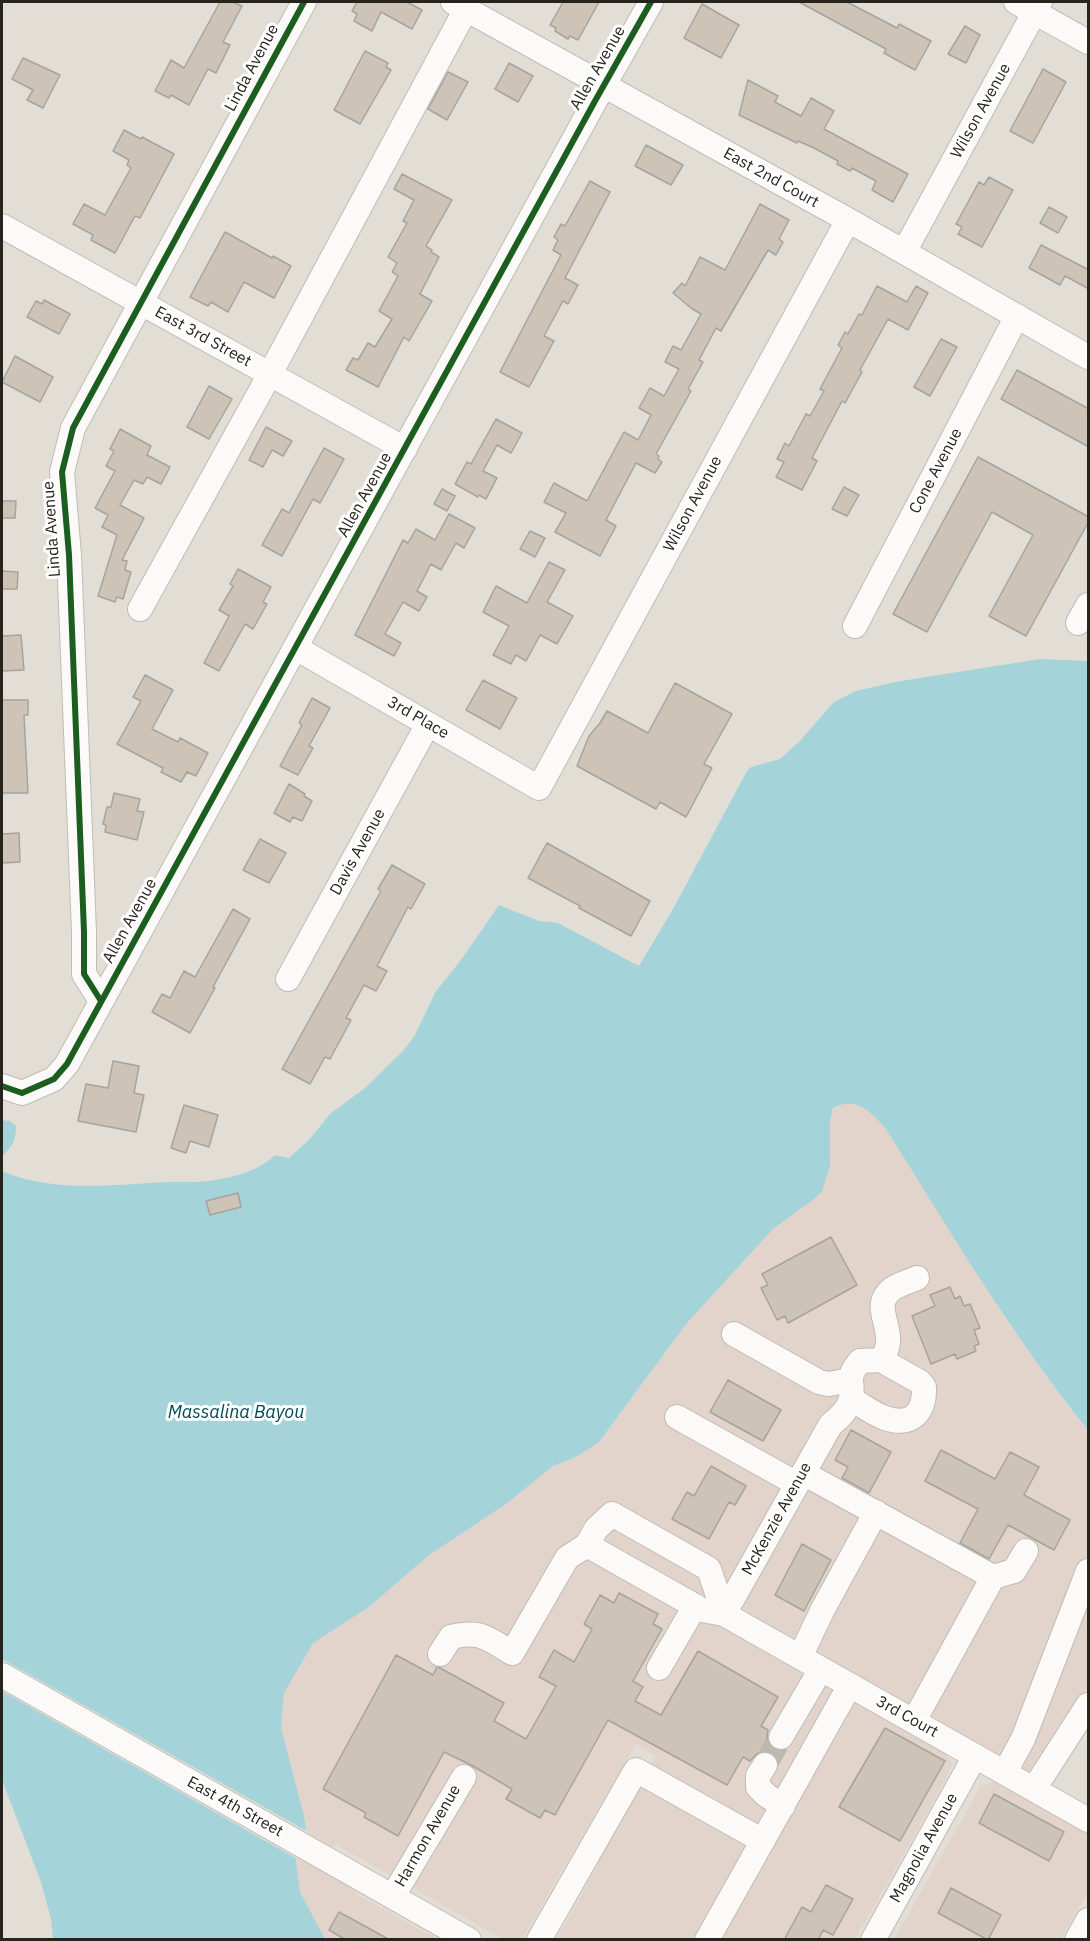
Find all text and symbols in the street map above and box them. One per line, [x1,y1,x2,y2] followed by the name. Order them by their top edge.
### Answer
[221,21,283,115] street label: Linda Avenue
[566,23,630,113] street label: Allen Avenue
[947,60,1015,162] street label: Wilson Avenue
[720,144,822,212] street label: East 2nd Court
[151,303,255,371] street label: East 3rd Street
[905,425,967,517] street label: Cone Avenue
[334,449,396,541] street label: Allen Avenue
[660,453,726,555] street label: Wilson Avenue
[39,480,65,578] street label: Linda Avenue
[384,693,452,743] street label: 3rd Place
[326,805,390,899] street label: Davis Avenue
[99,875,161,967] street label: Allen Avenue
[168,1402,304,1424] water label: Massalina Bayou
[738,1459,816,1579] street label: McKenzie Avenue
[873,1692,941,1742] street label: 3rd Court
[184,1773,286,1841] street label: East 4th Street
[391,1781,465,1891] street label: Harmon Avenue
[886,1790,962,1906] street label: Magnolia Avenue

